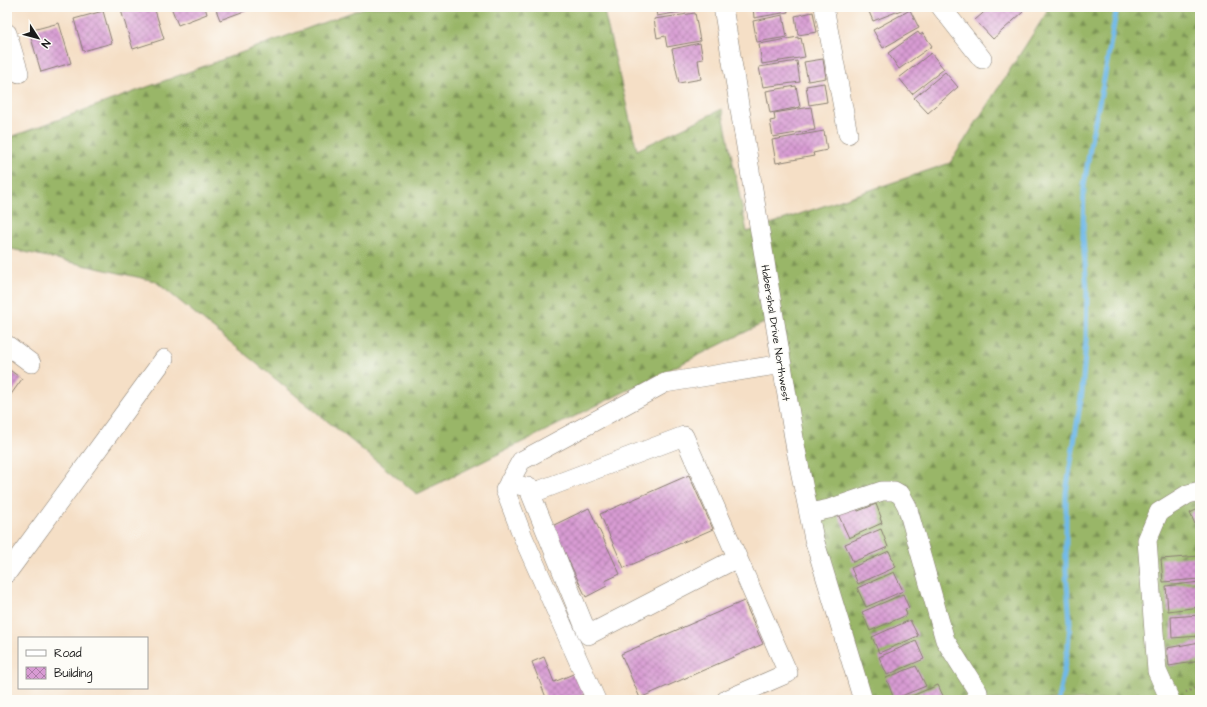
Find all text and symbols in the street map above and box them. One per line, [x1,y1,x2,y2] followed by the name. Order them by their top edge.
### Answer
[18,18,58,58] north arrow
[38,36,54,51] text: N
[757,264,794,403] street label: Habershal Drive Northwest
[18,637,148,689] legend
[54,645,82,662] text: Road
[54,665,92,683] text: Building

